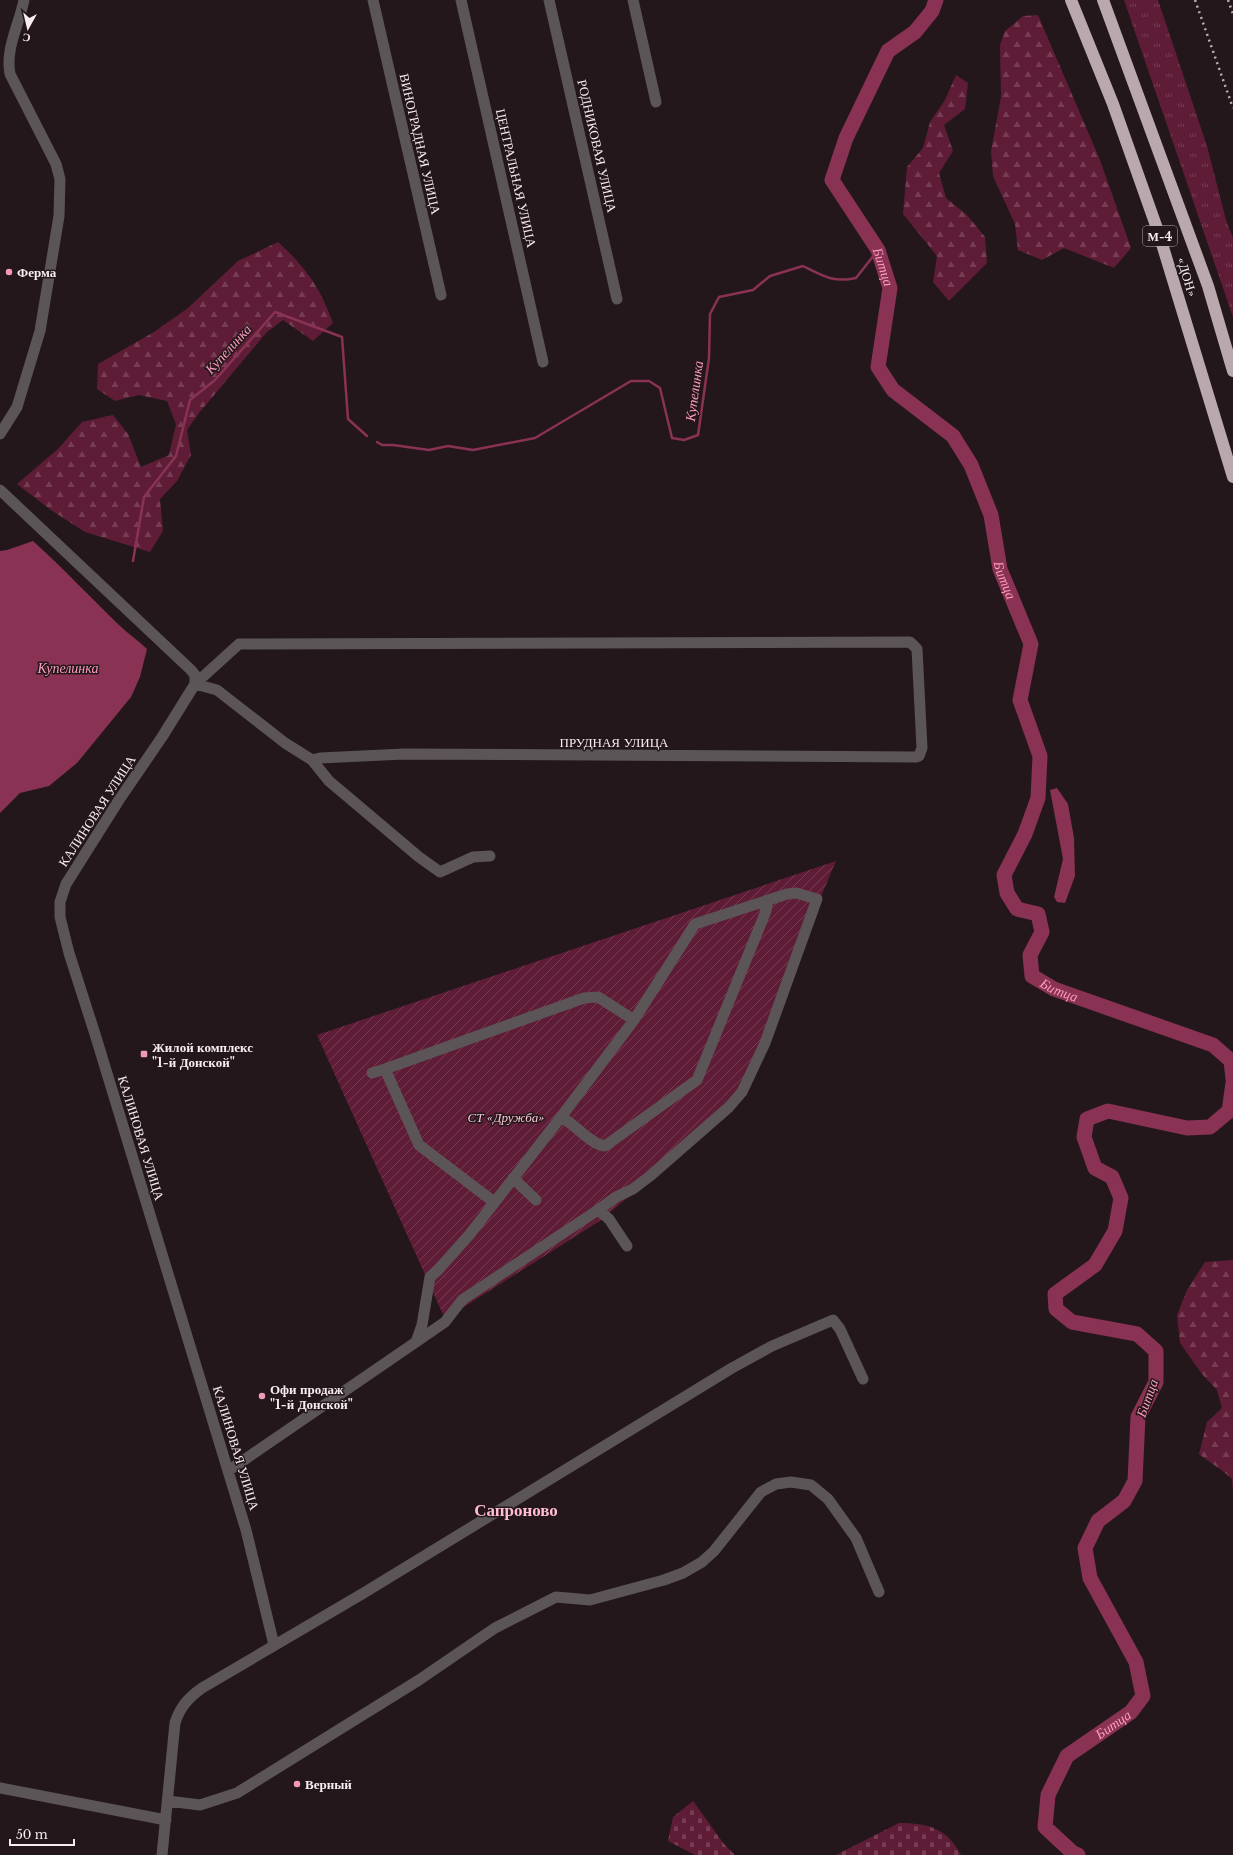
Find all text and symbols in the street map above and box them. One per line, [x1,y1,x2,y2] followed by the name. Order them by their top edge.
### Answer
[8,8,48,48] north arrow
[22,30,32,45] text: С
[396,72,445,217] street label: ВИНОГРАДНАЯ УЛИЦА
[573,78,621,215] street label: РОДНИКОВАЯ УЛИЦА
[492,107,540,250] street label: ЦЕНТРАЛЬНАЯ УЛИЦА
[1143,226,1177,246] road number: М-4
[868,244,898,288] water label: Битца
[1173,255,1201,299] street label: «ДОН»
[17,264,57,281] place label: Ферма
[4,267,14,277] marker: Ферма
[200,320,255,378] water label: Купелинка
[681,360,707,423] water label: Купелинка
[990,559,1020,602] water label: Битца
[36,659,99,677] water label: Купелинка
[560,734,669,751] street label: ПРУДНАЯ УЛИЦА
[55,752,140,870] street label: КАЛИНОВАЯ УЛИЦА
[1036,973,1081,1006] water label: Битца
[152,1039,253,1071] place label: Жилой комплекс "1-й Донской"
[139,1049,149,1059] marker: Жилой комплекс "1-й Донской"
[114,1074,168,1203] street label: КАЛИНОВАЯ УЛИЦА
[468,1109,544,1126] park label: СТ «Дружба»
[1131,1376,1162,1421] water label: Битца
[270,1381,353,1413] place label: Офи продаж "1-й Донской"
[209,1384,263,1513] street label: КАЛИНОВАЯ УЛИЦА
[257,1391,267,1401] marker: Офи продаж "1-й Донской"
[474,1500,558,1521] district label: Сапроново
[1091,1706,1134,1744] water label: Битца
[305,1776,352,1793] place label: Верный
[292,1779,302,1789] marker: Верный
[10,1821,74,1847] scale bar
[16,1827,48,1842] text: 50 m

